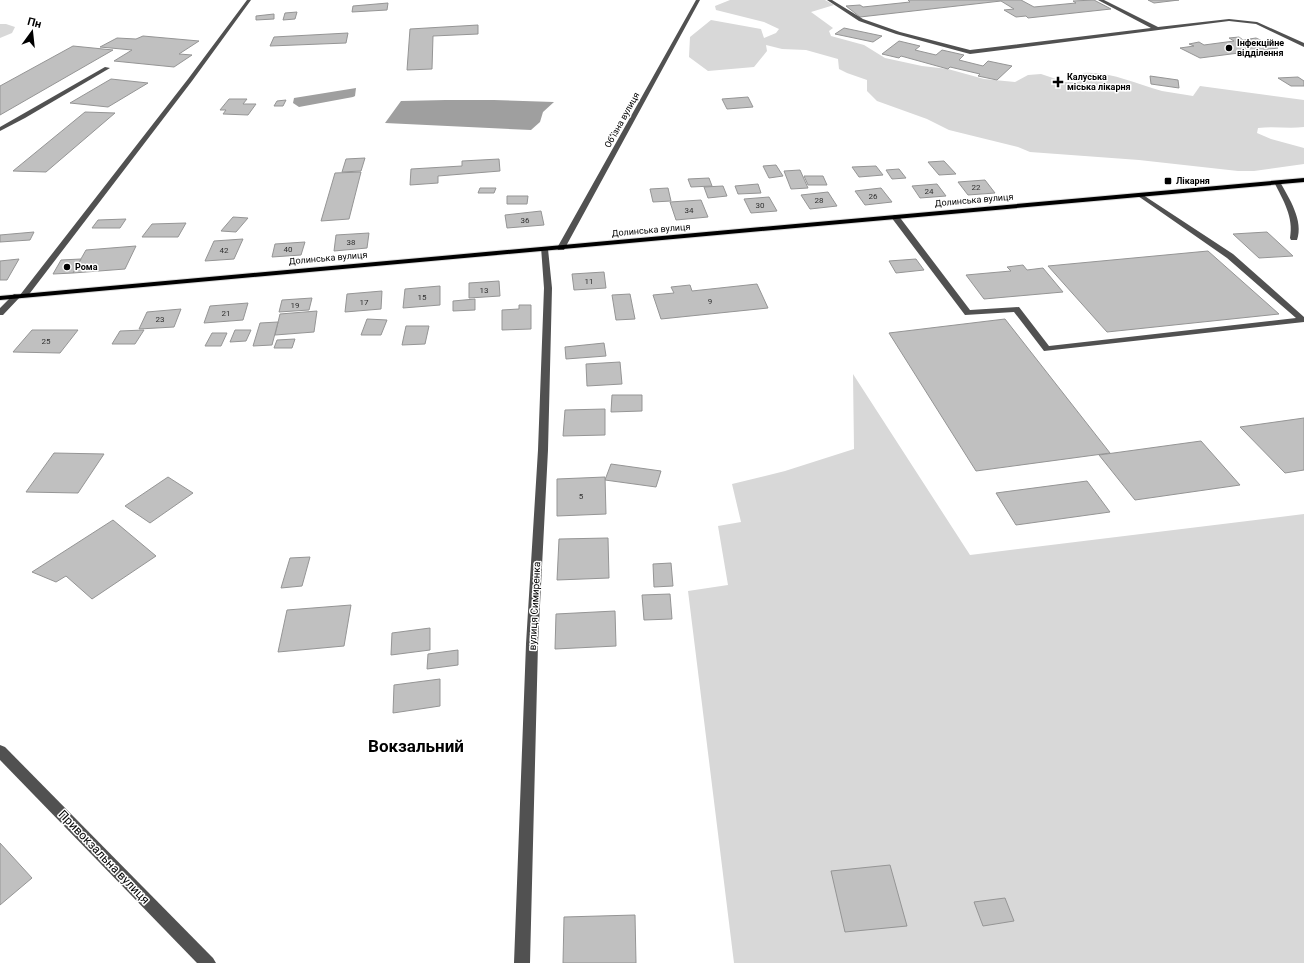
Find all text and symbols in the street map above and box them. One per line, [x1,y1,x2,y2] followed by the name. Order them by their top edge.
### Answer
[12,12,52,52] north arrow
[26,15,43,31] text: Пн
[1237,38,1284,58] place label: Інфекційне відділення
[1224,43,1234,53] marker: Інфекційне відділення
[1067,72,1131,92] place label: Калуська міська лікарня
[1052,76,1064,88] marker: Калуська міська лікарня
[603,90,641,150] street label: Обʼїзна вулиця
[1163,176,1173,186] marker: Лікарня
[1176,176,1210,186] place label: Лікарня
[972,183,981,192] house number: 22
[925,187,934,196] house number: 24
[869,192,878,201] house number: 26
[934,192,1014,208] street label: Долинська вулиця
[815,196,824,205] house number: 28
[756,201,765,210] house number: 30
[685,206,694,215] house number: 34
[521,216,530,225] house number: 36
[611,222,691,238] street label: Долинська вулиця
[347,238,356,247] house number: 38
[284,245,293,254] house number: 40
[220,246,229,255] house number: 42
[288,250,368,266] street label: Долинська вулиця
[62,262,72,272] marker: Рома
[75,262,98,272] place label: Рома
[585,277,594,286] house number: 11
[480,286,489,295] house number: 13
[418,293,427,302] house number: 15
[708,297,712,306] house number: 9
[360,298,369,307] house number: 17
[291,301,300,310] house number: 19
[222,309,231,318] house number: 21
[156,315,165,324] house number: 23
[42,337,51,346] house number: 25
[579,492,584,501] house number: 5
[527,561,542,651] street label: вулиця Симиренка
[368,736,464,756] district label: Вокзальний
[56,807,152,907] street label: Привокзальна вулиця

